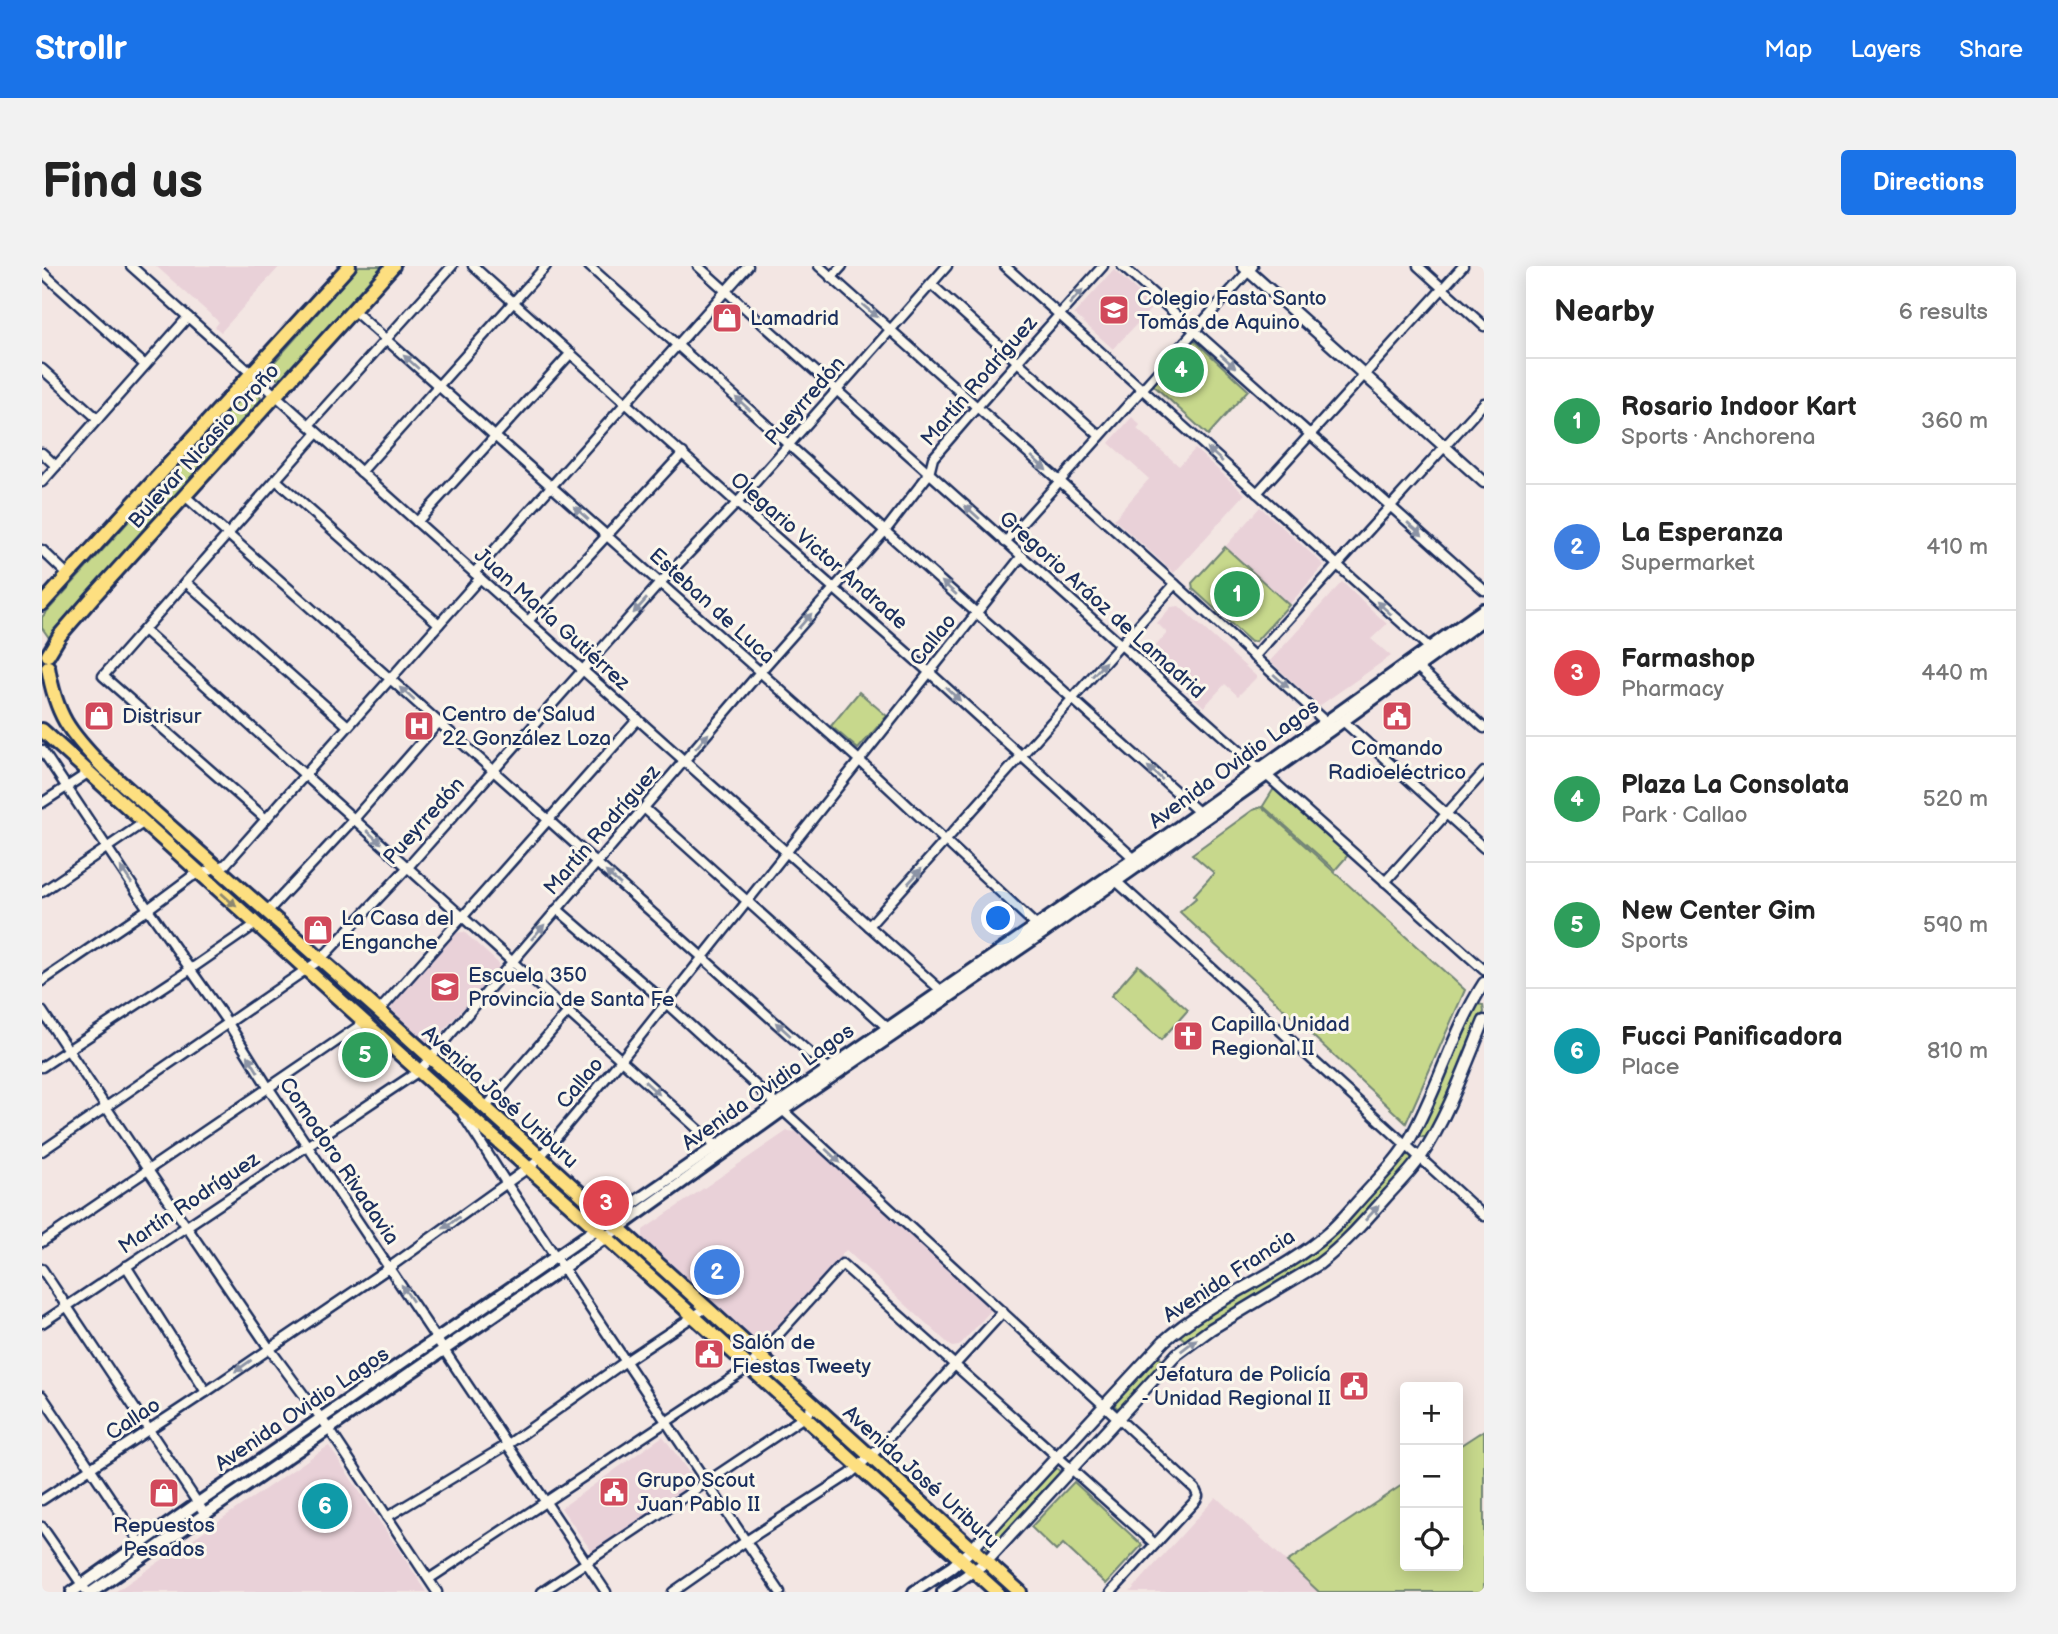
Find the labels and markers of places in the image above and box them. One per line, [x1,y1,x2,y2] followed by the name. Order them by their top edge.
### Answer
[1137,286,1327,335] place label: Colegio Fasta Santo Tomás de Aquino
[1097,293,1131,327] school or university icon: Colegio Fasta Santo Tomás de Aquino
[710,301,744,335] shop icon: Lamadrid
[750,306,839,331] place label: Lamadrid
[1158,344,1204,396] pin: 4
[1214,568,1260,620] pin: 1
[82,699,116,733] shop icon: Distrisur
[1380,699,1414,733] public building icon: Comando Radioeléctrico
[442,702,611,751] place label: Centro de Salud 22 González Loza
[122,704,202,729] place label: Distrisur
[402,709,436,743] hospital icon: Centro de Salud 22 González Loza
[1328,736,1466,785] place label: Comando Radioeléctrico
[341,906,454,955] place label: La Casa del Enganche
[301,913,335,947] shop icon: La Casa del Enganche
[468,963,675,1012] place label: Escuela 350 Provincia de Santa Fe
[428,970,462,1004] school or university icon: Escuela 350 Provincia de Santa Fe
[1211,1012,1350,1061] place label: Capilla Unidad Regional II
[1171,1019,1205,1053] church icon: Capilla Unidad Regional II
[342,1029,388,1081] pin: 5
[583,1177,629,1229] pin: 3
[694,1246,740,1298] pin: 2
[732,1330,871,1379] place label: Salón de Fiestas Tweety
[692,1337,726,1371] public building icon: Salón de Fiestas Tweety
[1141,1362,1331,1411] place label: Jefatura de Policía - Unidad Regional II
[1337,1369,1371,1403] public building icon: Jefatura de Policía - Unidad Regional II
[637,1468,760,1517] place label: Grupo Scout Juan Pablo II
[597,1475,631,1509] public building icon: Grupo Scout Juan Pablo II
[147,1476,181,1510] shop icon: Repuestos Pesados
[302,1480,348,1532] pin: 6
[113,1513,215,1562] place label: Repuestos Pesados

